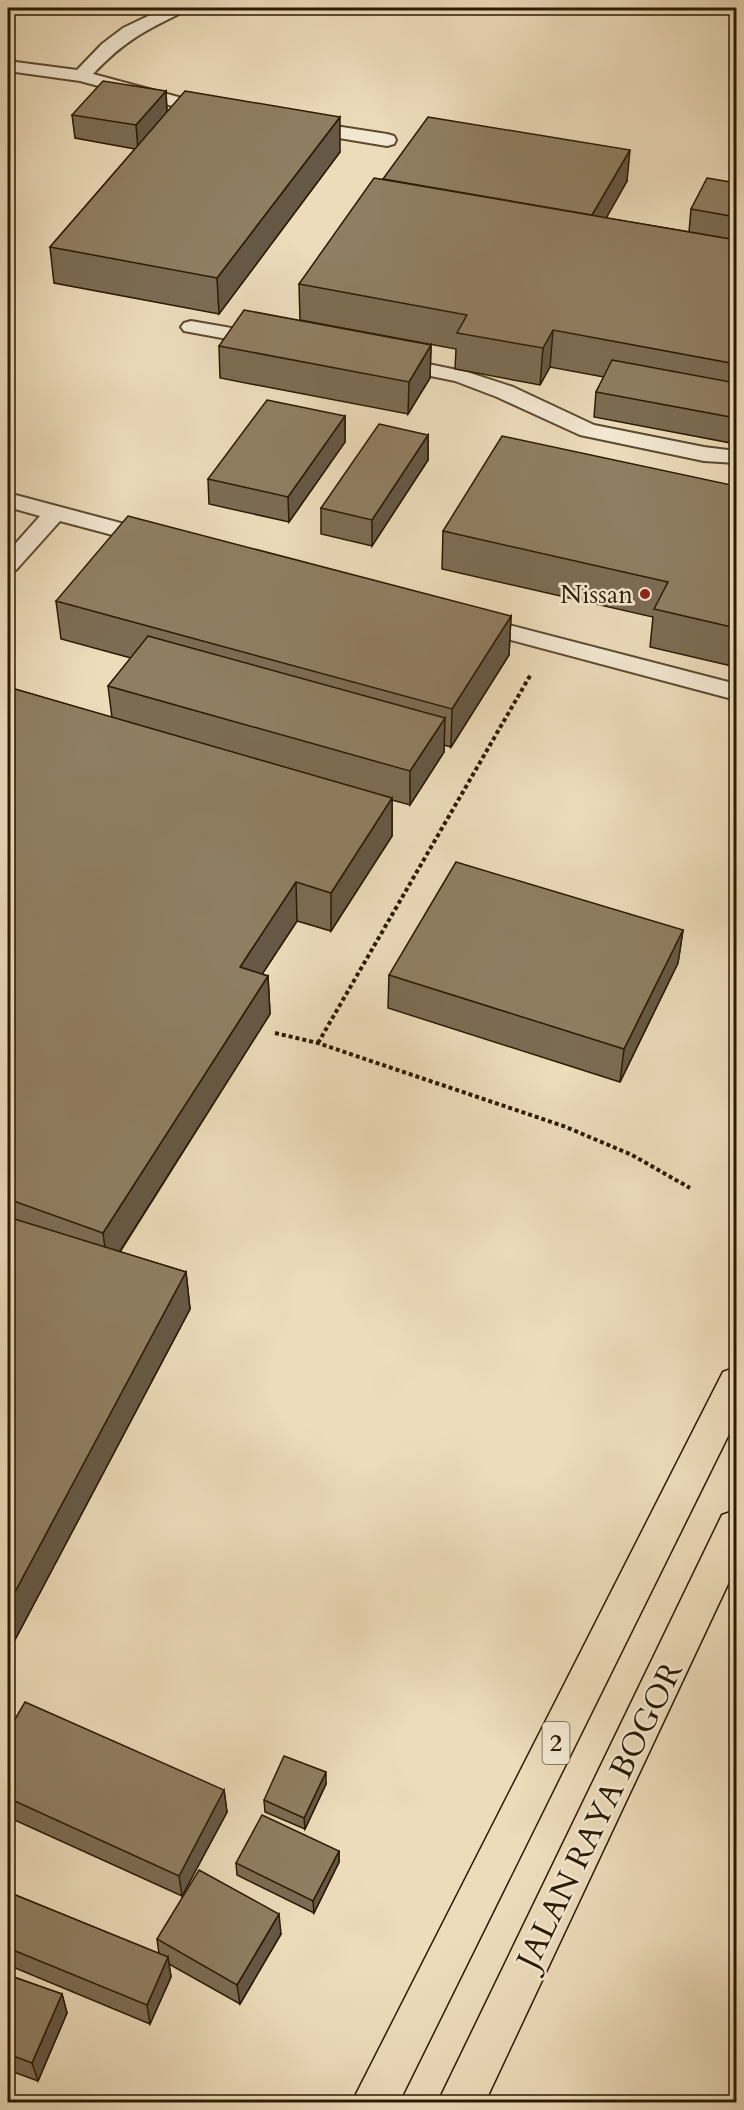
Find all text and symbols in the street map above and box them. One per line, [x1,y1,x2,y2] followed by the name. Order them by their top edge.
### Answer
[560,577,633,612] place label: Nissan
[638,587,652,601] marker: Nissan
[505,1655,693,1980] street label: JALAN RAYA BOGOR
[542,1722,570,1764] road number: 2

